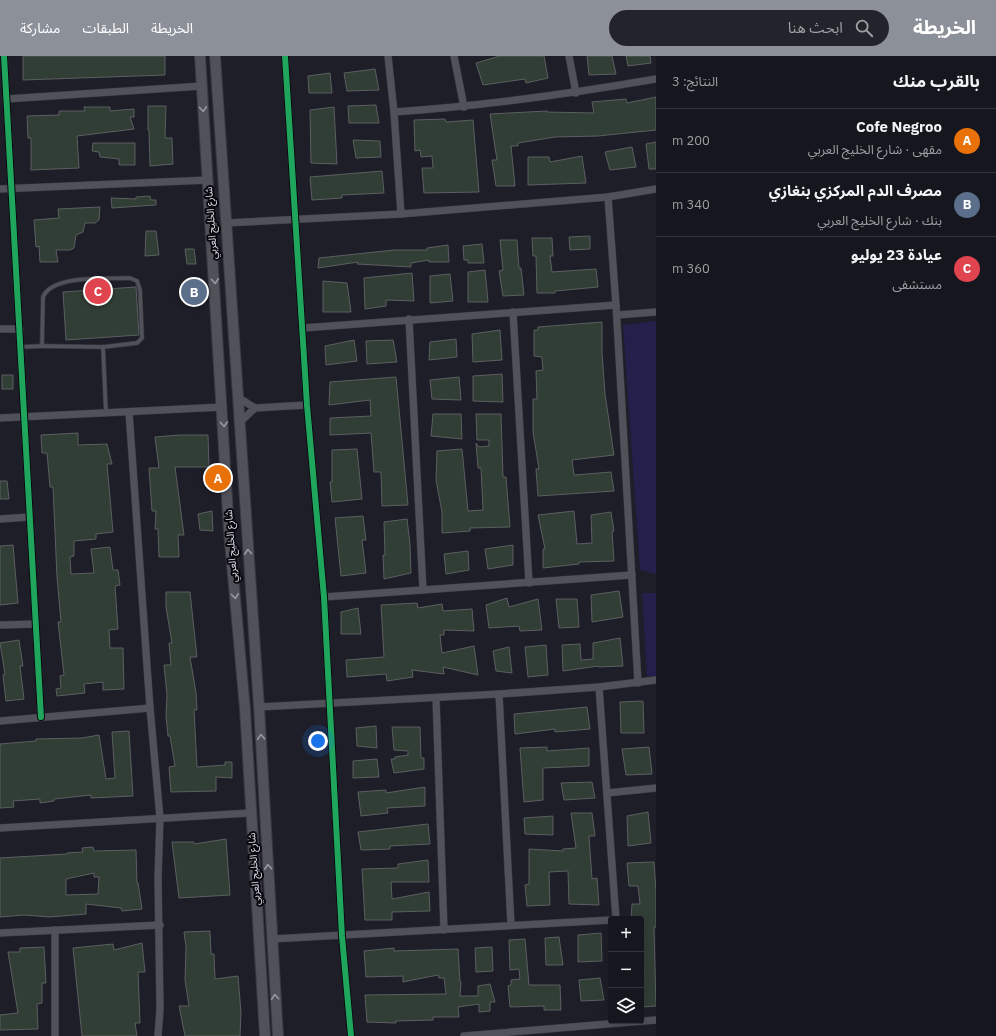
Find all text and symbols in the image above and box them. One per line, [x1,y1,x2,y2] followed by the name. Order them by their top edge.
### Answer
[609,10,889,46] search box
[913,15,976,39] text: الخريطة
[853,17,875,39] icon: search
[788,18,843,37] text: ابحث هنا
[20,19,60,37] text: مشاركة
[82,19,129,37] text: الطبقات
[151,19,193,37] text: الخريطة
[893,70,980,92] text: بالقرب منك
[672,73,718,90] text: النتائج: 3
[199,106,208,112] one-way arrow
[856,117,942,136] text: Cofe Negroo
[672,132,710,149] text: 200 m
[963,132,971,149] text: A
[808,141,942,158] text: مقهى · شارع الخليج العربي
[769,181,942,200] text: مصرف الدم المركزي بنغازي
[202,186,221,260] street label: شارع الخليج العربي
[672,196,710,213] text: 340 m
[963,196,971,213] text: B
[817,212,942,229] text: بنك · شارع الخليج العربي
[851,245,942,264] text: عيادة 23 يوليو
[672,260,710,277] text: 360 m
[963,260,971,277] text: C
[85,276,111,306] pin: C
[892,276,942,293] text: مستشفى
[181,277,207,307] pin: B
[210,277,219,284] one-way arrow
[220,421,228,427] one-way arrow
[205,463,231,493] pin: A
[222,509,241,583] street label: شارع الخليج العربي
[244,549,253,555] one-way arrow
[231,593,240,599] one-way arrow
[308,731,328,751] your location
[256,734,265,741] one-way arrow
[245,832,264,906] street label: شارع الخليج العربي
[264,864,273,870] one-way arrow
[608,916,644,1024] map controls
[608,916,644,952] button: +
[608,952,644,988] button: −
[608,988,644,1024] button: layers
[271,994,280,1000] one-way arrow

